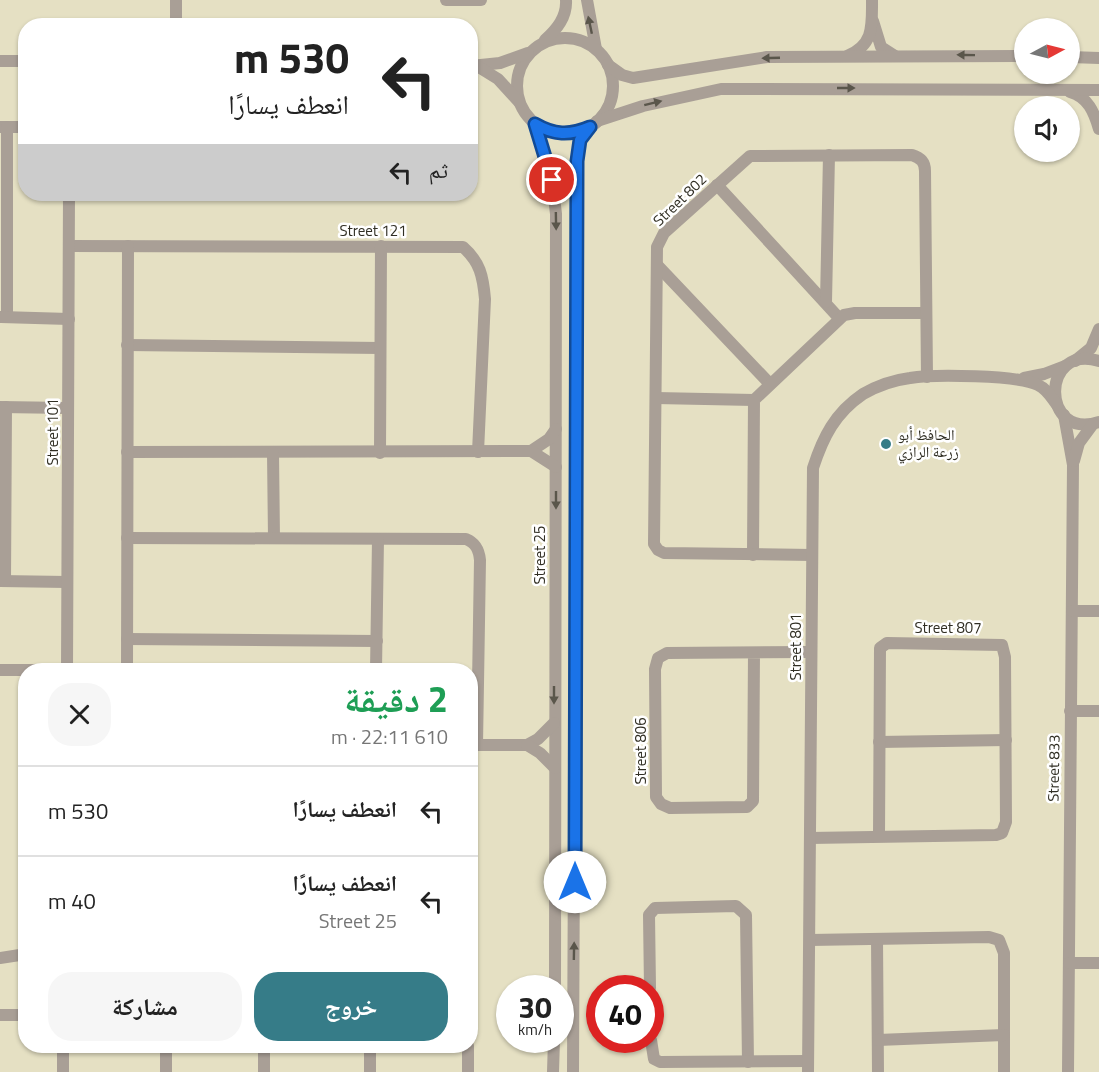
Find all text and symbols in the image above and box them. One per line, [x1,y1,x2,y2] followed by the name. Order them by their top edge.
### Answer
[585,16,595,34] one-way arrow
[1014,18,1080,84] north arrow
[1014,18,1080,162] map controls
[234,25,349,89] text: 530 m
[370,42,448,120] icon: left
[957,51,976,60] one-way arrow
[762,53,781,62] one-way arrow
[228,83,349,124] text: انعطف يسارًا
[837,83,856,93] one-way arrow
[1014,96,1080,162] button: sound
[644,98,662,108] one-way arrow
[429,153,448,187] text: ثم
[526,154,577,205] pin
[384,156,417,189] icon: left
[535,163,568,196] icon: arrive
[648,168,712,231] street label: Street 802
[551,212,561,231] one-way arrow
[339,219,407,242] street label: Street 121
[41,398,64,466] street label: Street 101
[898,423,959,464] place label: الحافظ أبو زرعة الرازي
[879,437,893,451] marker: الحافظ أبو زرعة الرازي
[551,491,561,510] one-way arrow
[528,526,551,584] street label: Street 25
[784,613,807,681] street label: Street 801
[914,616,982,639] street label: Street 807
[344,671,448,726] text: 2 دقيقة
[48,683,111,746] button: close
[549,686,559,705] one-way arrow
[629,717,652,785] street label: Street 806
[331,721,448,752] text: 610 m · 22:11
[1041,734,1066,802] street label: Street 833
[292,792,397,826] text: انعطف يسارًا
[48,794,108,828] text: 530 m
[415,795,448,828] icon: left
[543,850,607,914] position arrow
[292,866,397,900] text: انعطف يسارًا
[48,884,96,918] text: 40 m
[415,885,448,918] icon: left
[319,905,397,936] text: Street 25
[569,941,579,960] one-way arrow
[48,972,242,1041] button: مشاركة
[254,972,448,1041] button: خروج
[586,975,664,1053] speed limit sign: 40
[518,984,552,1030] text: 30
[518,1018,552,1041] text: km/h

